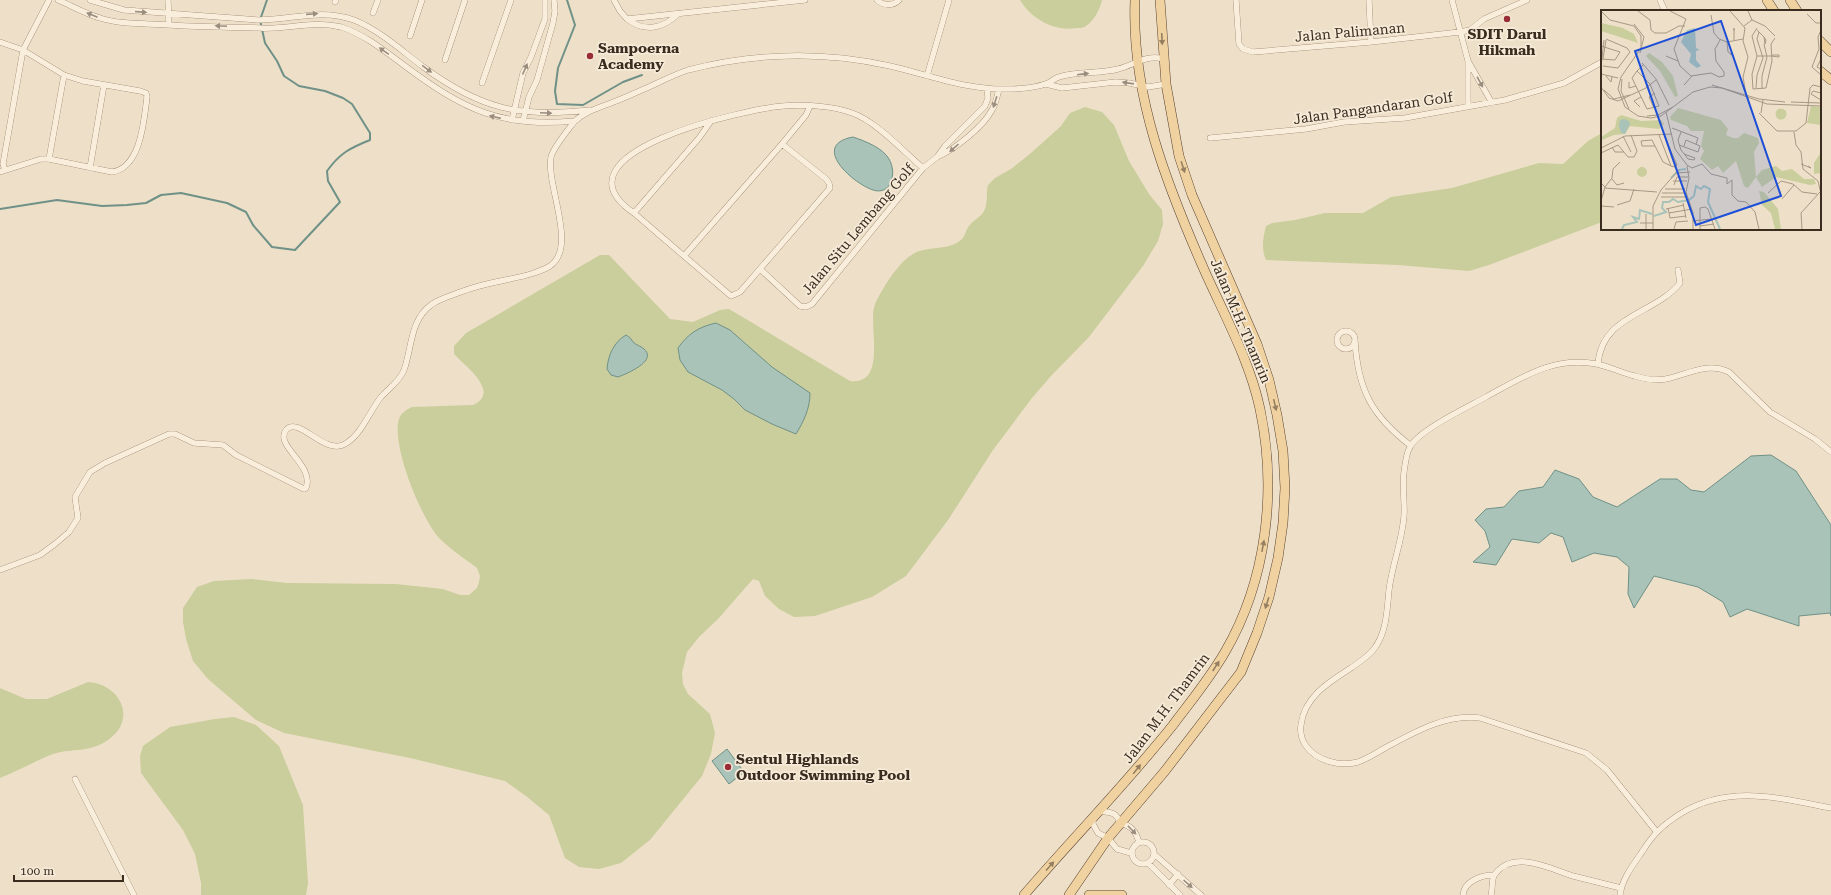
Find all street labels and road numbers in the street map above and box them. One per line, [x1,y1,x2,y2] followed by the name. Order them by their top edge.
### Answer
[1294,19,1406,45] street label: Jalan Palimanan
[1292,89,1454,127] street label: Jalan Pangandaran Golf
[799,160,918,298] street label: Jalan Situ Lembang Golf
[1208,256,1274,386] street label: Jalan M.H. Thamrin
[1119,650,1213,766] street label: Jalan M.H. Thamrin

